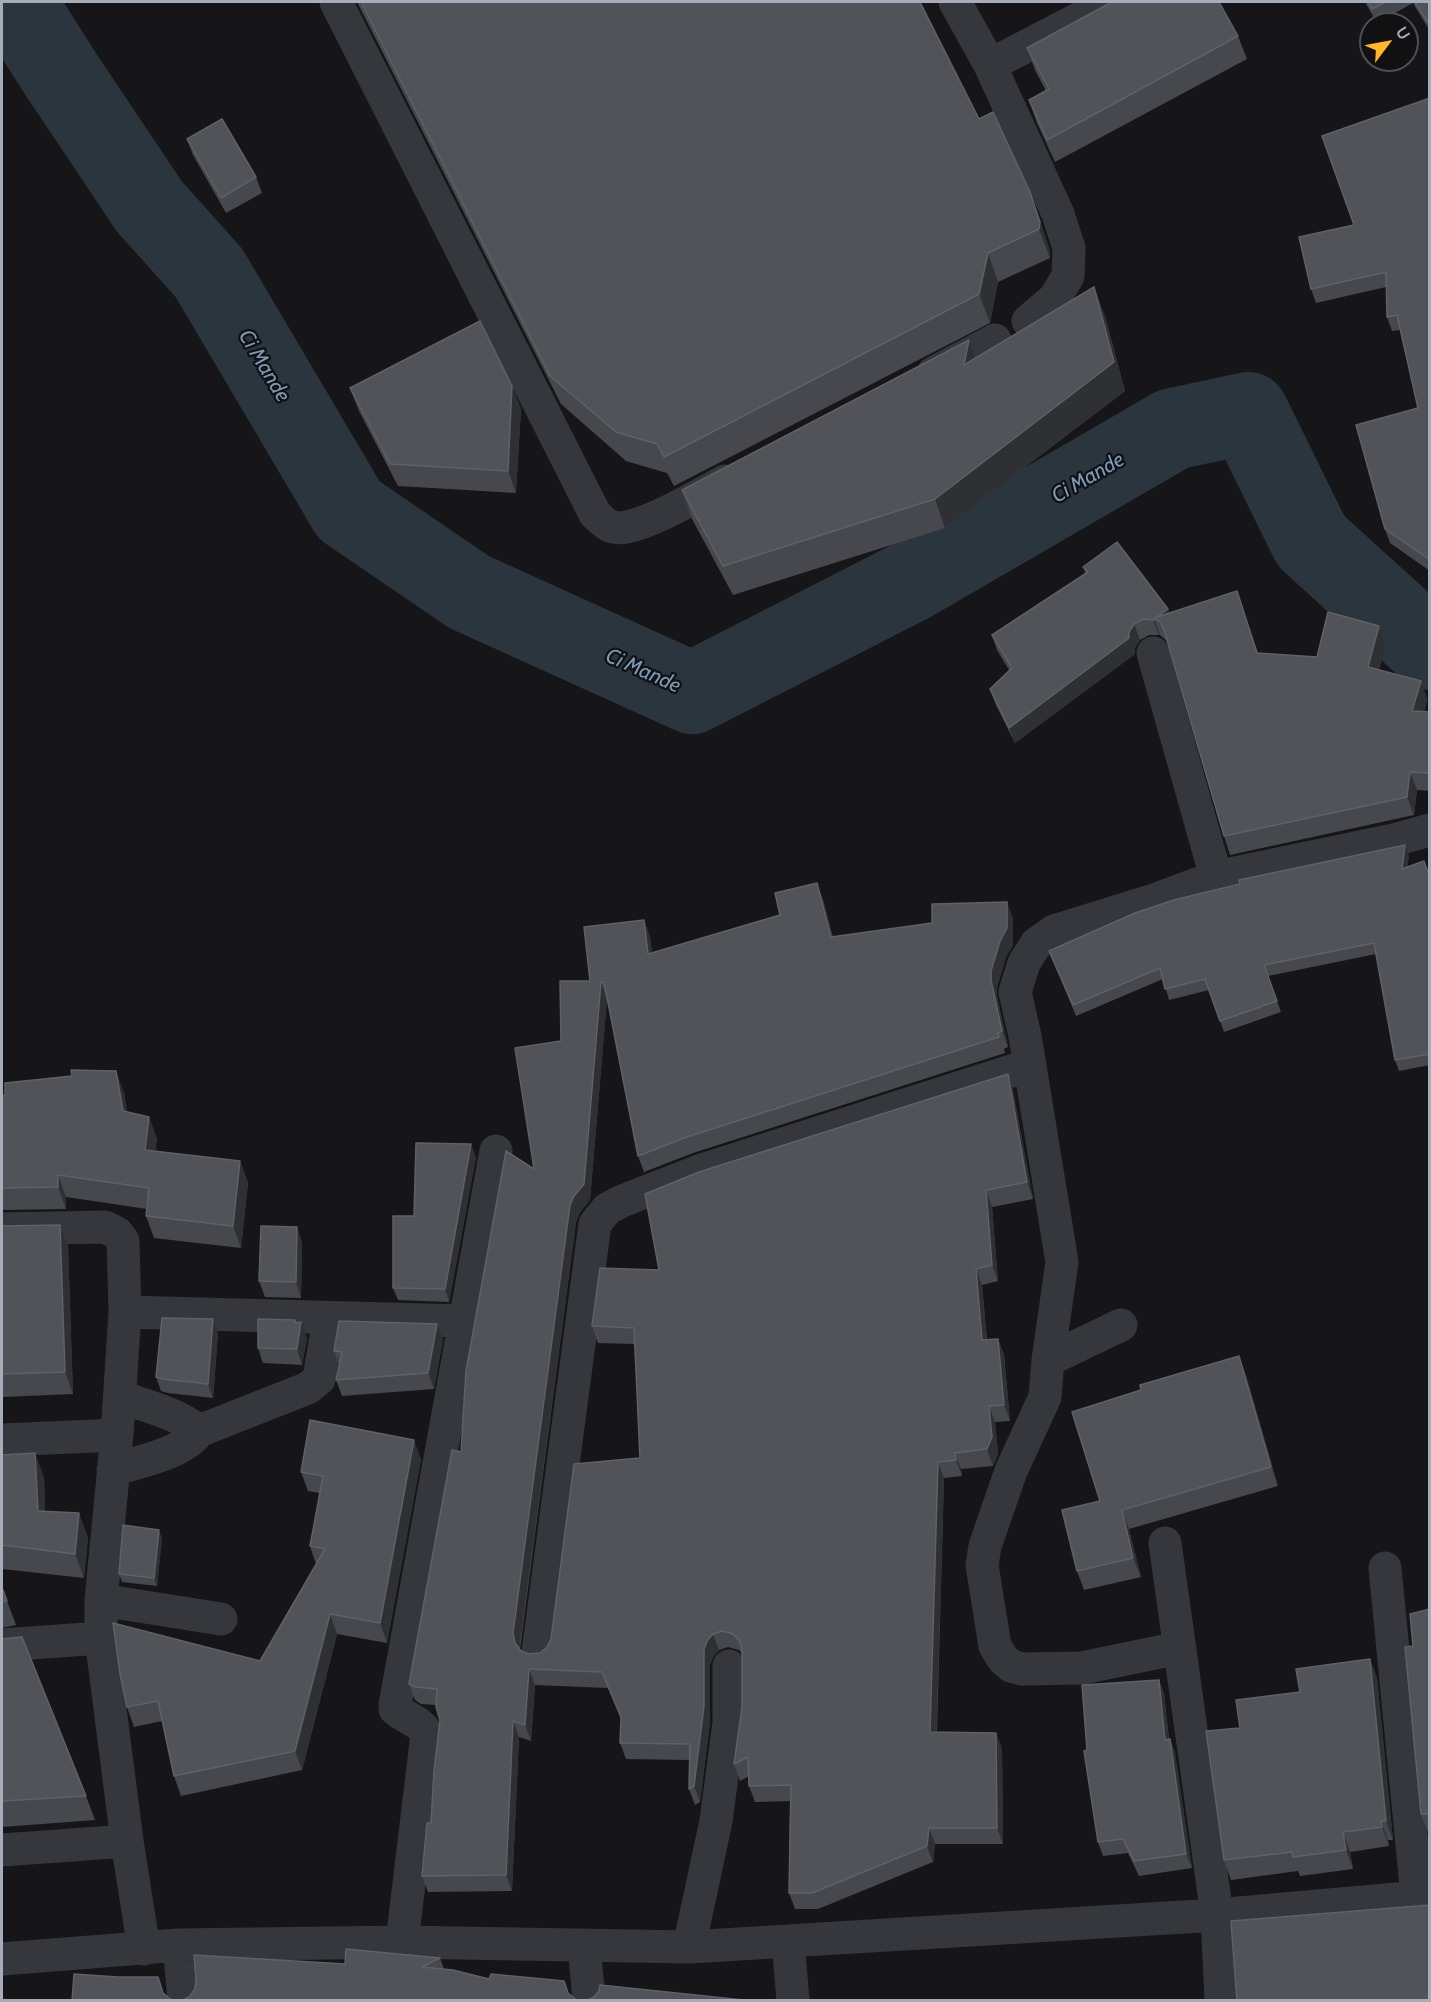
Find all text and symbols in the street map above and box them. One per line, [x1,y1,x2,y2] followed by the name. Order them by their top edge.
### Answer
[1359,12,1419,72] north arrow
[1392,23,1414,43] text: U
[233,325,295,407] water label: Ci Mande
[1047,447,1129,509] water label: Ci Mande
[602,643,684,699] water label: Ci Mande

